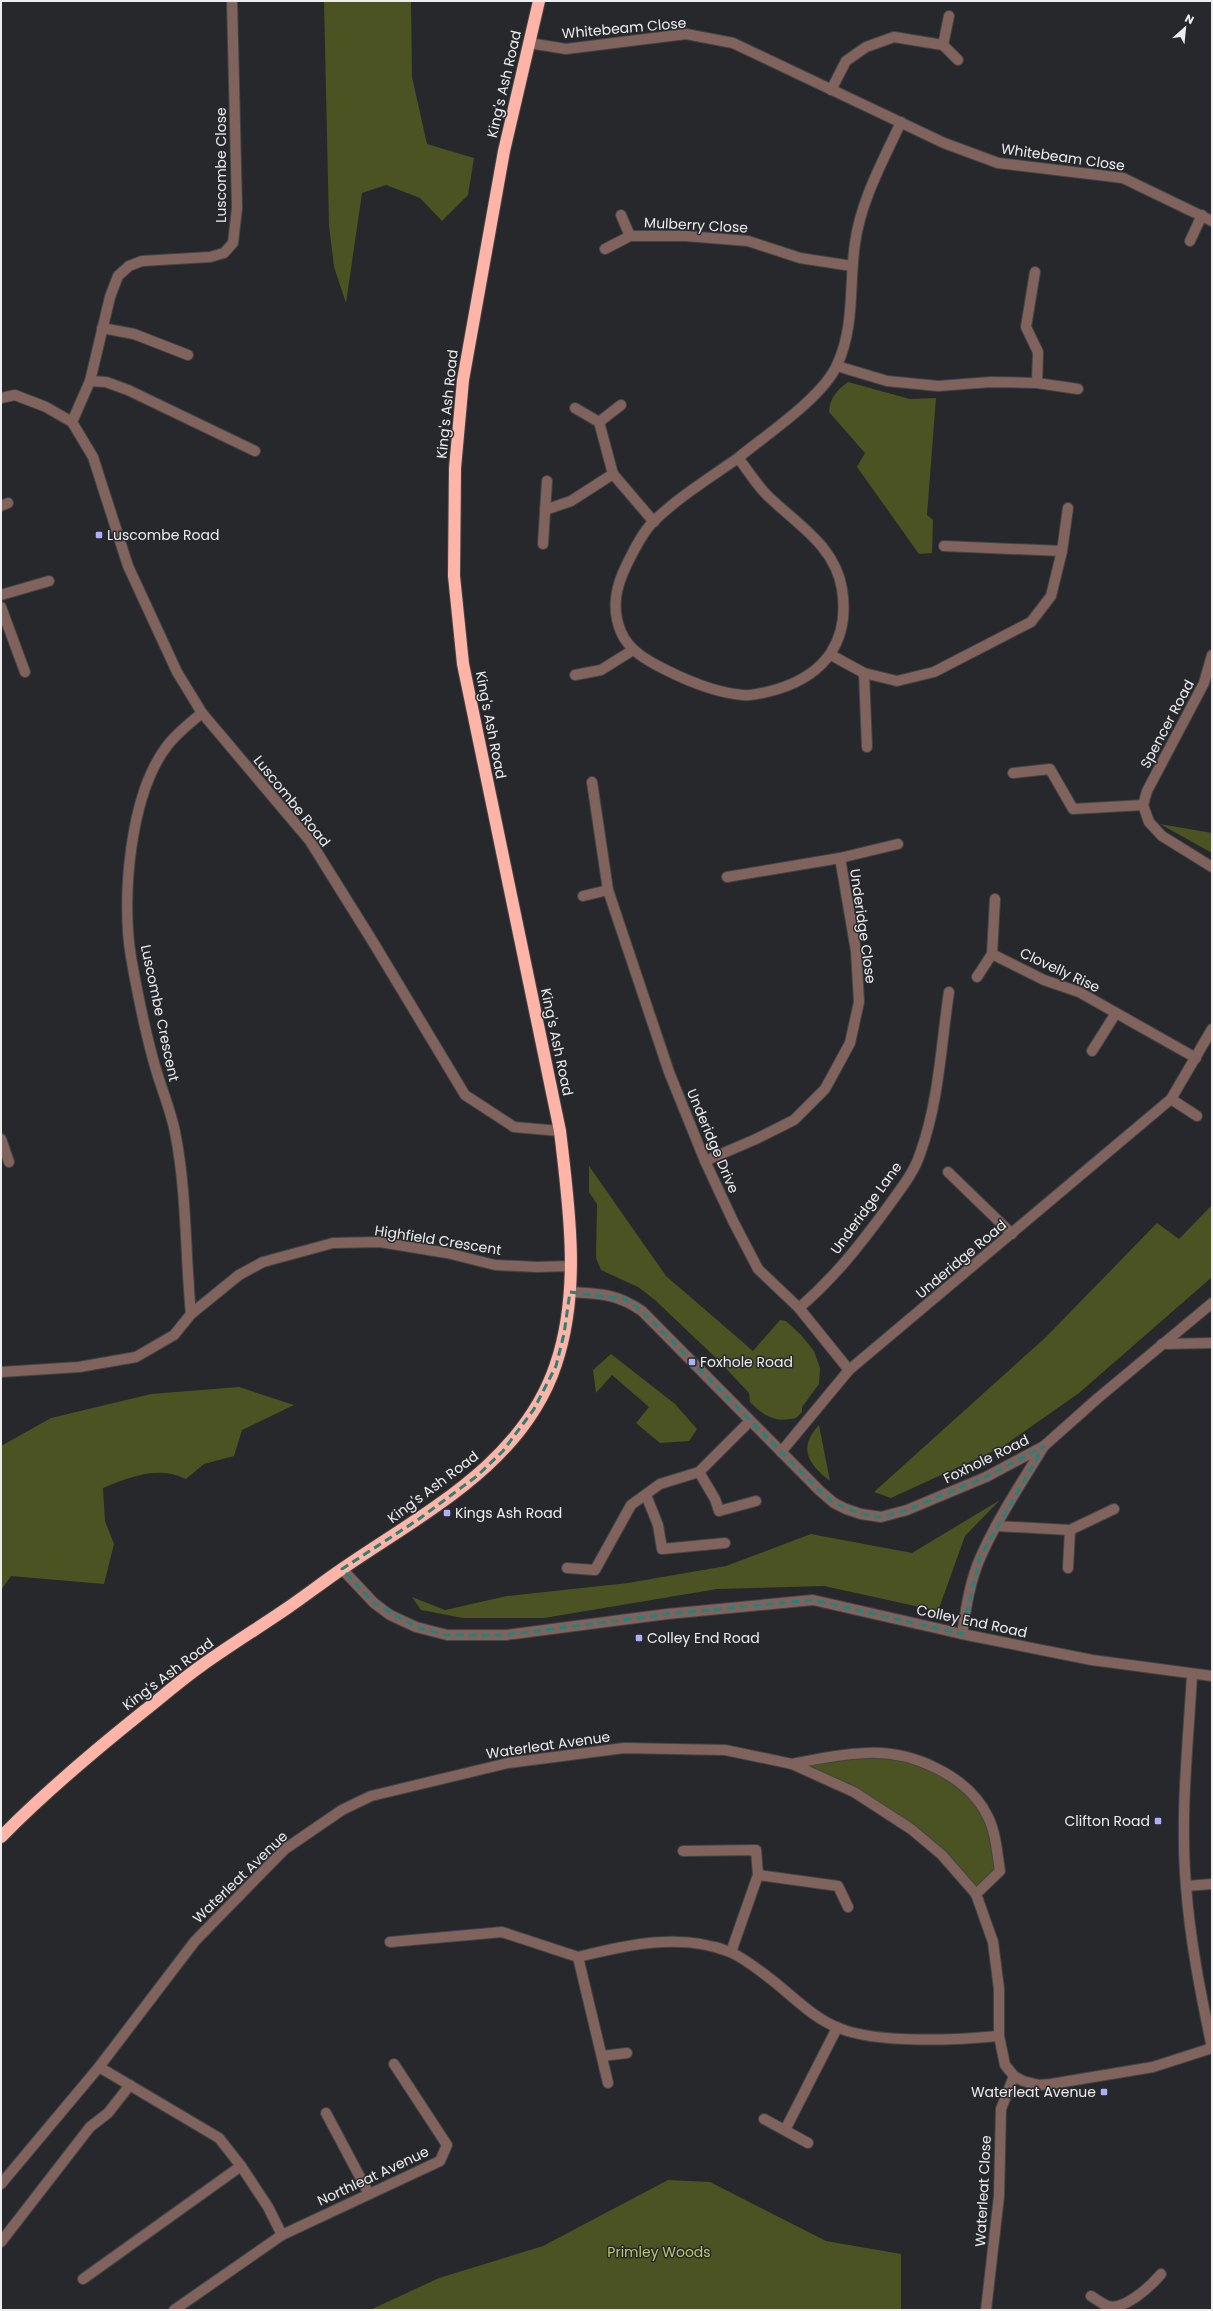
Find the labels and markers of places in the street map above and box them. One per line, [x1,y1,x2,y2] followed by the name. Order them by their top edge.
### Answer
[107,525,219,545] place label: Luscombe Road
[94,530,104,540] marker: Luscombe Road
[700,1352,793,1372] place label: Foxhole Road
[687,1357,697,1367] marker: Foxhole Road
[455,1503,562,1523] place label: Kings Ash Road
[442,1508,452,1518] marker: Kings Ash Road
[647,1628,760,1648] place label: Colley End Road
[634,1633,644,1643] marker: Colley End Road
[1065,1811,1150,1831] place label: Clifton Road
[1153,1816,1163,1826] marker: Clifton Road
[971,2082,1096,2102] place label: Waterleat Avenue
[1099,2087,1109,2097] marker: Waterleat Avenue

